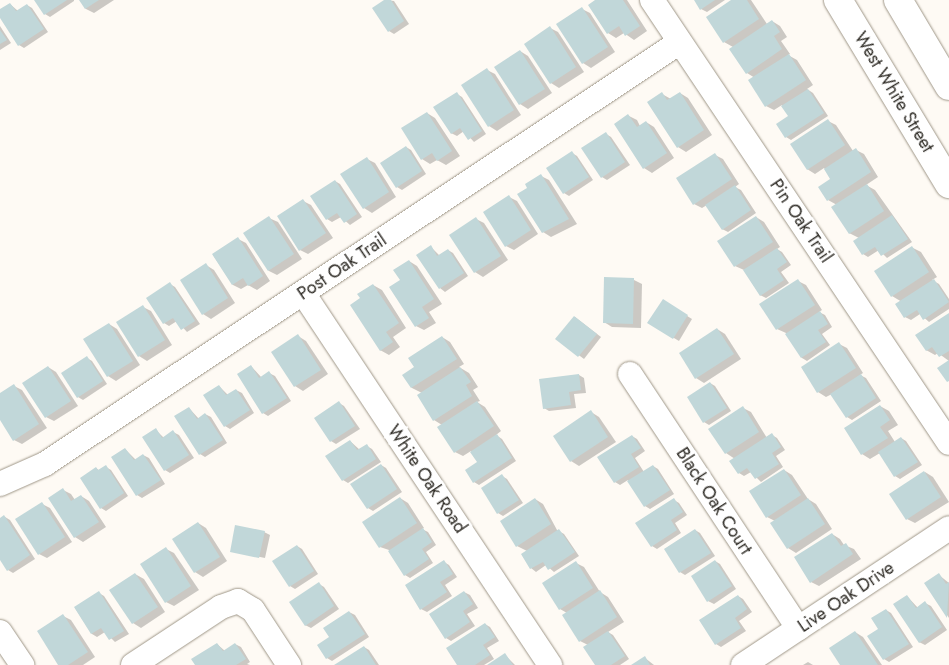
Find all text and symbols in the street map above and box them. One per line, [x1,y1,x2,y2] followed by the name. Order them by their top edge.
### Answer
[850,28,938,156] street label: West White Street
[765,175,837,267] street label: Pin Oak Trail
[293,229,391,305] street label: Post Oak Trail
[383,421,471,537] street label: White Oak Road
[671,444,757,558] street label: Black Oak Court
[794,557,898,637] street label: Live Oak Drive

